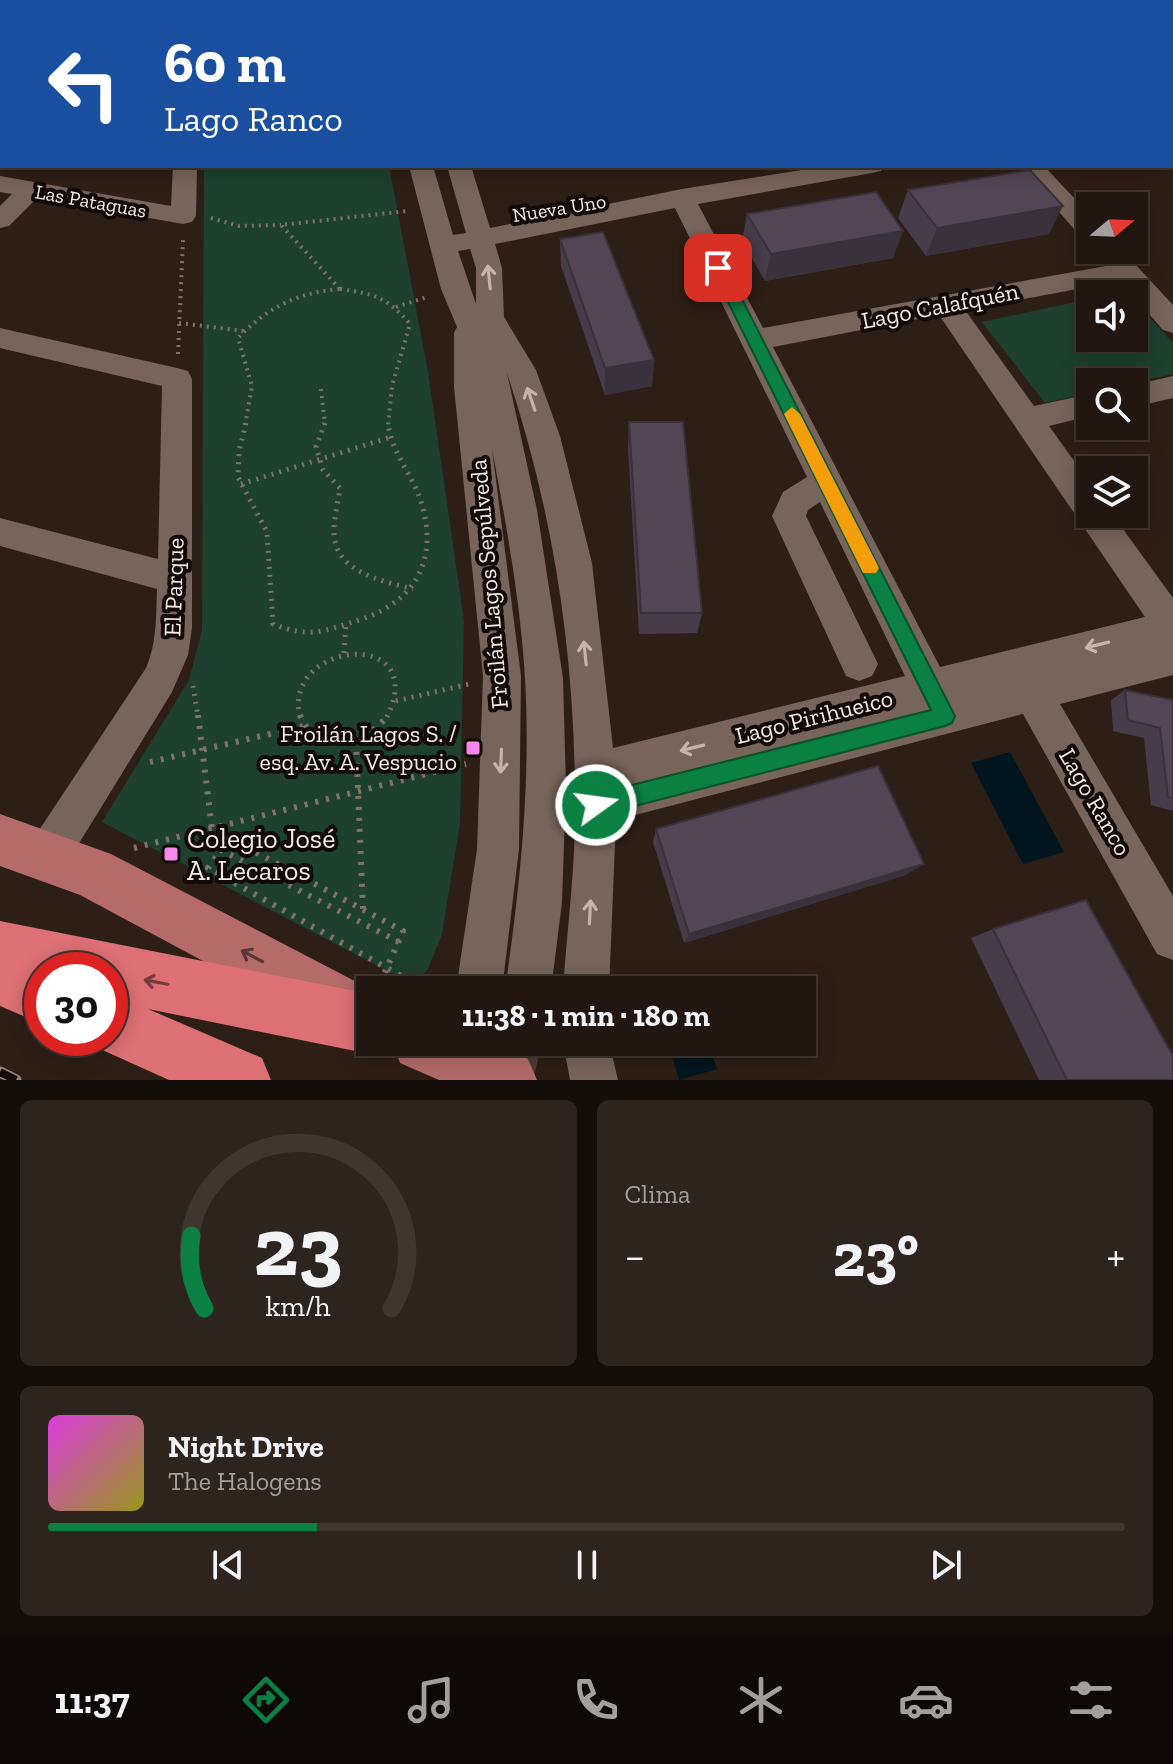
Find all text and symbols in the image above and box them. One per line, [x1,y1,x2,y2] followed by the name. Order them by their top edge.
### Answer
[164,29,286,96] text: 60 m
[32,32,136,136] icon: left
[164,97,343,140] text: Lago Ranco
[33,179,149,223] street label: Las Pataguas
[510,189,608,227] street label: Nueva Uno
[1076,192,1148,264] north arrow
[1076,192,1148,528] map controls
[684,234,752,302] pin
[696,246,740,290] icon: arrive
[481,264,496,291] one-way arrow
[859,276,1021,335] street label: Lago Calafquén
[1076,280,1148,352] button: sound
[1076,368,1148,440] button: search
[523,387,538,412] one-way arrow
[1076,456,1148,528] button: layers
[463,458,514,710] street label: Froilán Lagos Sepúlveda
[157,537,190,637] street label: El Parque
[1085,639,1111,654] one-way arrow
[578,640,593,667] one-way arrow
[732,683,896,750] street label: Lago Pirihueico
[260,719,457,776] place label: Froilán Lagos S. / esq. Av. A. Vespucio
[464,739,482,757] marker: Froilán Lagos S. / esq. Av. A. Vespucio
[679,741,705,756] one-way arrow
[1053,743,1138,861] street label: Lago Ranco
[494,747,509,774] one-way arrow
[554,763,638,847] position arrow
[187,822,335,887] place label: Colegio José A. Lecaros
[162,845,180,863] marker: Colegio José A. Lecaros
[583,899,598,926] one-way arrow
[241,948,264,964] one-way arrow
[24,952,128,1056] speed limit sign: 30
[144,973,169,988] one-way arrow
[462,998,710,1034] text: 11:38 · 1 min · 180 m
[625,1178,691,1210] text: Clima
[254,1196,343,1296] text: 23
[833,1219,919,1291] text: 23°
[625,1229,645,1282] text: −
[1106,1229,1125,1282] text: +
[266,1289,331,1323] text: km/h
[168,1429,324,1465] text: Night Drive
[168,1465,322,1497] text: The Halogens
[206,1543,250,1587] icon: previous
[565,1543,609,1587] icon: pause
[924,1543,968,1587] icon: next
[238,1672,294,1728] icon: directions
[403,1672,459,1728] icon: music
[568,1672,624,1728] icon: phone
[733,1672,789,1728] icon: climate
[898,1672,954,1728] icon: car
[1063,1672,1119,1728] icon: filters
[54,1679,129,1722] text: 11:37

